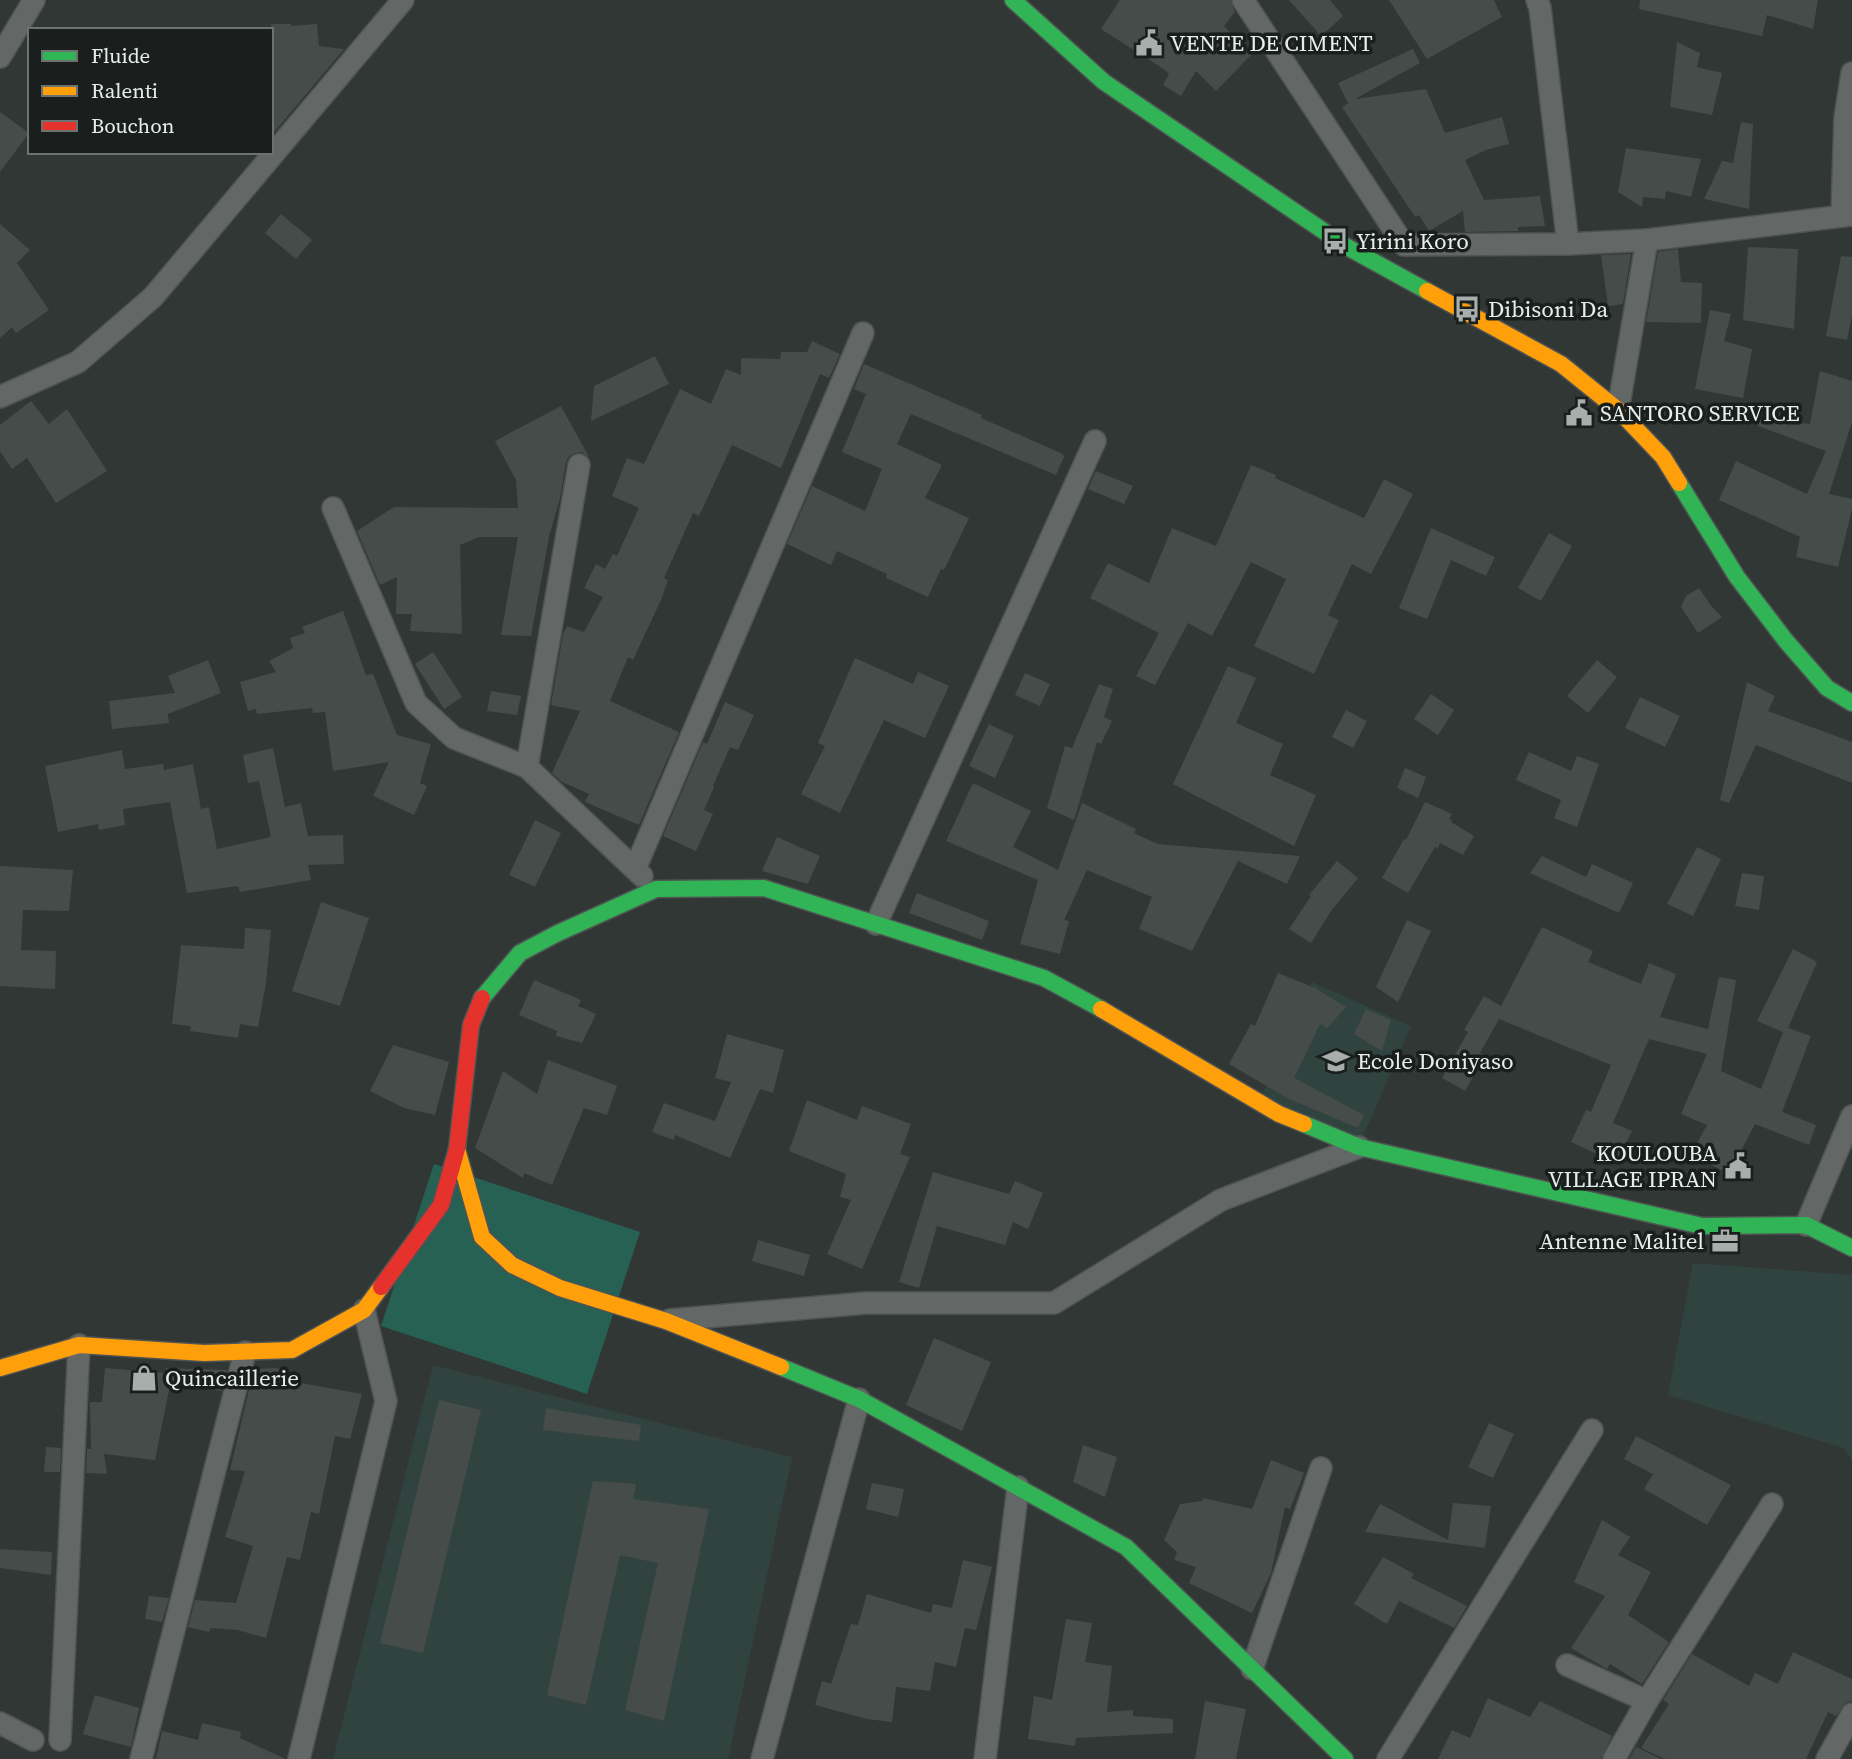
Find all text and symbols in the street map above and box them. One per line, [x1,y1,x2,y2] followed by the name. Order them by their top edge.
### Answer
[1170,27,1373,59] place label: VENTE DE CIMENT
[28,28,273,154] legend
[1134,28,1164,58] public building icon: VENTE DE CIMENT
[91,41,150,70] text: Fluide
[91,76,158,105] text: Ralenti
[91,111,175,140] text: Bouchon
[1356,225,1469,257] place label: Yirini Koro
[1320,226,1350,256] bus stop icon: Yirini Koro
[1488,293,1608,325] place label: Dibisoni Da
[1452,294,1482,324] bus stop icon: Dibisoni Da
[1600,397,1800,429] place label: SANTORO SERVICE
[1564,398,1594,428] public building icon: SANTORO SERVICE
[1357,1045,1514,1077] place label: Ecole Doniyaso
[1321,1046,1351,1076] school or university icon: Ecole Doniyaso
[1548,1137,1718,1195] place label: KOULOUBA VILLAGE IPRAN
[1723,1151,1753,1181] public building icon: KOULOUBA VILLAGE IPRAN
[1539,1225,1704,1257] place label: Antenne Malitel
[1710,1226,1740,1256] office icon: Antenne Malitel
[165,1362,299,1394] place label: Quincaillerie
[129,1363,159,1393] shop icon: Quincaillerie

